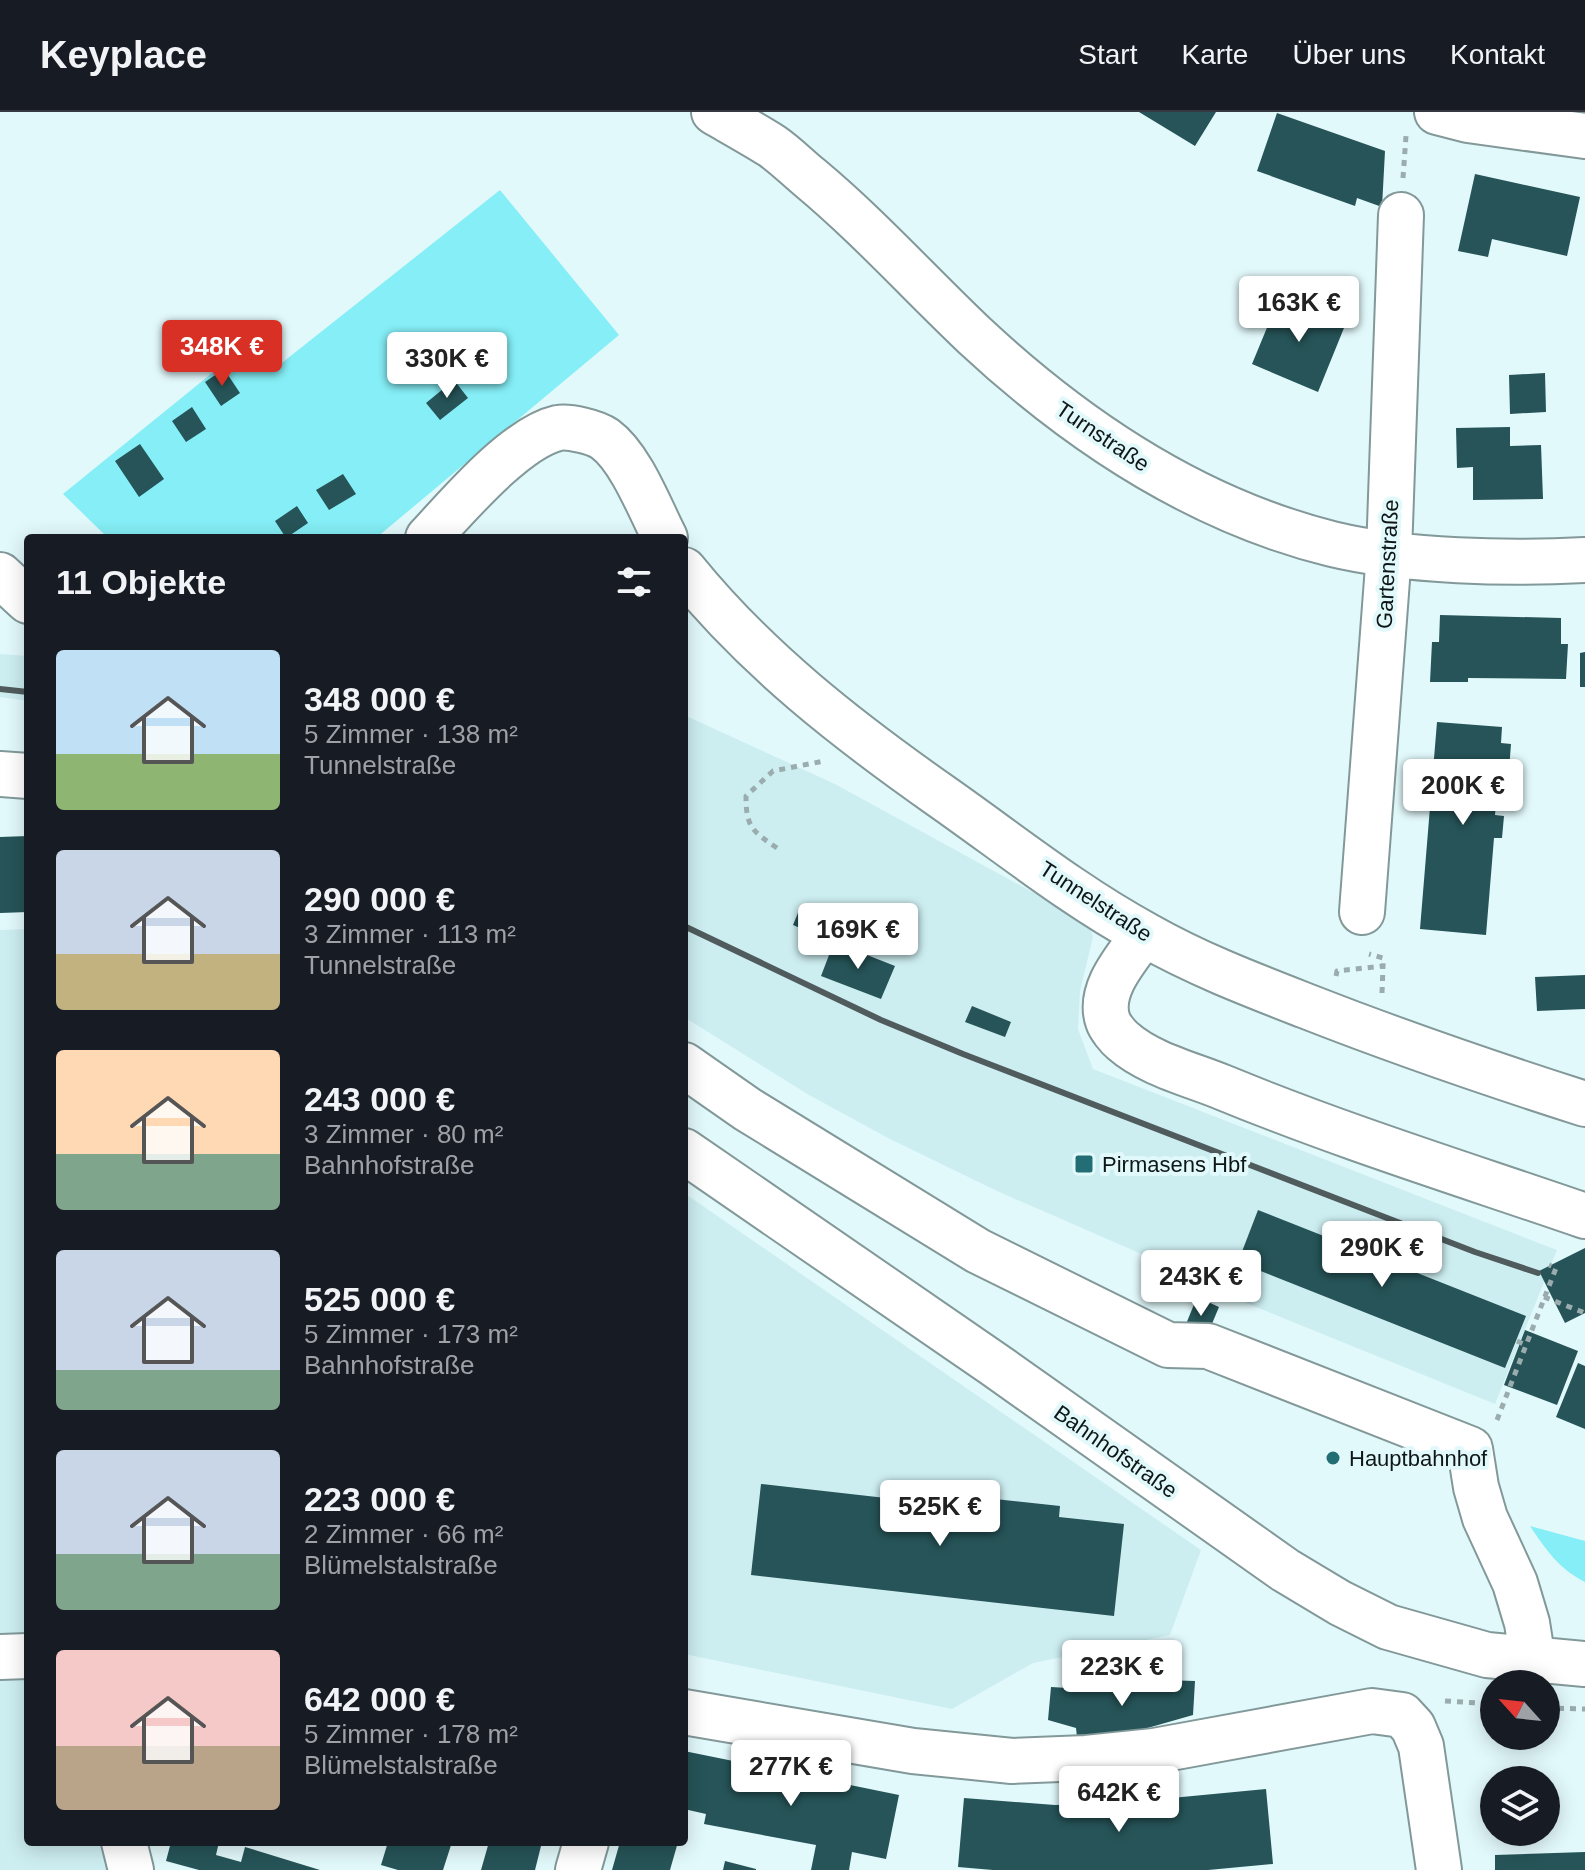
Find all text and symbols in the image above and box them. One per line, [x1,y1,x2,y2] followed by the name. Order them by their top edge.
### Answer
[40,34,207,76] text: Keyplace
[1078,39,1137,70] text: Start
[1181,39,1248,70] text: Karte
[1292,39,1406,70] text: Über uns
[1450,39,1545,70] text: Kontakt
[1234,276,1364,344] pin: 163K €
[1257,287,1341,317] text: 163K €
[157,320,287,388] pin: 348K €
[180,331,264,361] text: 348K €
[382,332,512,400] pin: 330K €
[405,343,489,373] text: 330K €
[1051,396,1154,477] street label: Turnstraße
[1372,499,1403,629] street label: Gartenstraße
[612,560,656,604] icon: filters
[56,563,226,601] text: 11 Objekte
[304,680,455,718] text: 348 000 €
[120,682,216,778] icon: home
[304,719,518,749] text: 5 Zimmer · 138 m²
[304,750,456,780] text: Tunnelstraße
[1398,759,1528,827] pin: 200K €
[1421,770,1505,800] text: 200K €
[1035,856,1157,947] street label: Tunnelstraße
[304,880,455,918] text: 290 000 €
[120,882,216,978] icon: home
[793,903,923,971] pin: 169K €
[816,914,900,944] text: 169K €
[304,919,516,949] text: 3 Zimmer · 113 m²
[304,950,456,980] text: Tunnelstraße
[304,1080,455,1118] text: 243 000 €
[120,1082,216,1178] icon: home
[304,1119,503,1149] text: 3 Zimmer · 80 m²
[304,1150,475,1180] text: Bahnhofstraße
[1102,1152,1247,1177] place label: Pirmasens Hbf
[1073,1153,1095,1175] marker: Pirmasens Hbf
[1317,1221,1447,1289] pin: 290K €
[1340,1232,1424,1262] text: 290K €
[1136,1250,1266,1318] pin: 243K €
[1159,1261,1243,1291] text: 243K €
[304,1280,455,1318] text: 525 000 €
[120,1282,216,1378] icon: home
[304,1319,518,1349] text: 5 Zimmer · 173 m²
[304,1350,475,1380] text: Bahnhofstraße
[1049,1400,1182,1503] street label: Bahnhofstraße
[1349,1446,1488,1471] place label: Hauptbahnhof
[1324,1449,1342,1467] marker: Hauptbahnhof
[304,1480,455,1518] text: 223 000 €
[875,1480,1005,1548] pin: 525K €
[120,1482,216,1578] icon: home
[898,1491,982,1521] text: 525K €
[304,1519,503,1549] text: 2 Zimmer · 66 m²
[304,1550,498,1580] text: Blümelstalstraße
[1057,1640,1187,1708] pin: 223K €
[1080,1651,1164,1681] text: 223K €
[1480,1670,1560,1750] north arrow
[1480,1670,1560,1846] map controls
[304,1680,455,1718] text: 642 000 €
[120,1682,216,1778] icon: home
[304,1719,518,1749] text: 5 Zimmer · 178 m²
[726,1740,856,1808] pin: 277K €
[304,1750,498,1780] text: Blümelstalstraße
[749,1751,833,1781] text: 277K €
[1054,1766,1184,1834] pin: 642K €
[1480,1766,1560,1846] button: layers
[1077,1777,1161,1807] text: 642K €

